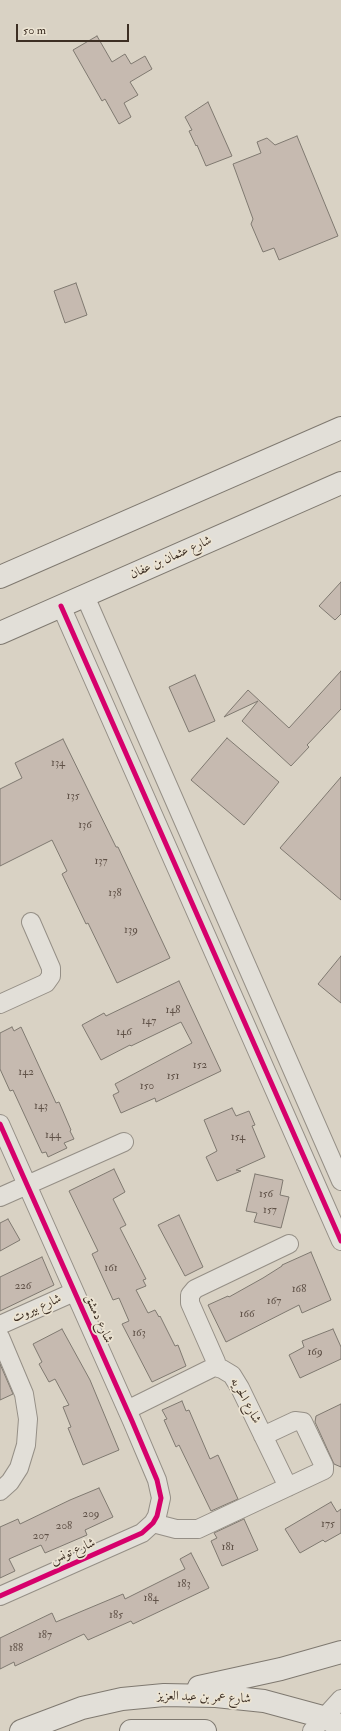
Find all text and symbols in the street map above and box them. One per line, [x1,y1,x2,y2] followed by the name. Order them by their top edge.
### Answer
[18,16,131,42] scale bar
[23,23,46,38] text: 50 m
[128,533,214,583] street label: شارع عثمان بن عفان
[51,757,65,771] house number: 134
[67,790,79,804] house number: 135
[78,819,92,833] house number: 136
[94,855,108,869] house number: 137
[108,887,122,901] house number: 138
[124,924,138,938] house number: 139
[165,1004,181,1018] house number: 148
[142,1015,156,1029] house number: 147
[116,1026,132,1040] house number: 146
[193,1059,207,1073] house number: 152
[18,1066,34,1080] house number: 142
[167,1070,179,1084] house number: 151
[140,1080,154,1094] house number: 150
[34,1100,48,1114] house number: 143
[45,1129,61,1143] house number: 144
[231,1131,245,1145] house number: 154
[259,1188,273,1202] house number: 156
[263,1204,277,1218] house number: 157
[104,1262,118,1276] house number: 161
[15,1280,31,1294] house number: 226
[292,1283,306,1297] house number: 168
[10,1291,64,1327] street label: شارع بيروت
[80,1292,116,1346] street label: شارع دمشق
[267,1295,281,1309] house number: 167
[240,1308,254,1322] house number: 166
[132,1327,146,1341] house number: 163
[307,1346,323,1360] house number: 169
[226,1375,264,1427] street label: شارع الحريه
[83,1508,99,1522] house number: 209
[321,1518,335,1532] house number: 175
[56,1520,72,1534] house number: 208
[33,1530,49,1544] house number: 207
[48,1536,98,1568] street label: شارع تونس
[221,1541,235,1555] house number: 181
[177,1578,191,1592] house number: 183
[143,1592,159,1606] house number: 184
[109,1609,123,1623] house number: 185
[38,1629,52,1643] house number: 187
[9,1642,23,1656] house number: 188
[157,1689,251,1707] street label: شارع عمر بن عبد العزيز

